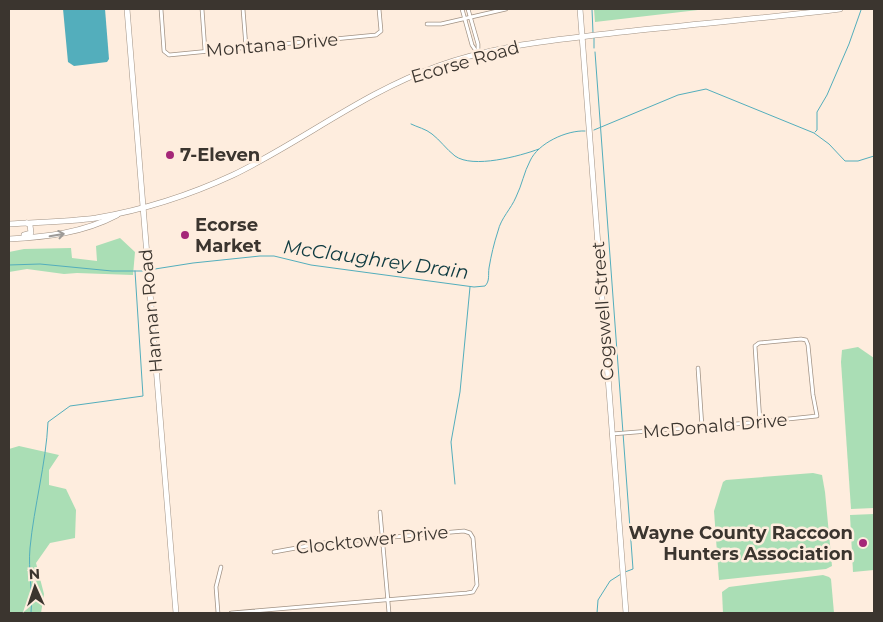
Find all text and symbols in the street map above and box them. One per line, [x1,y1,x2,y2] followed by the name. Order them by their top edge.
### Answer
[205,28,339,62] street label: Montana Drive
[408,36,522,88] street label: Ecorse Road
[180,144,260,166] place label: 7-Eleven
[164,149,176,161] marker: 7-Eleven
[195,214,262,257] place label: Ecorse Market
[49,229,65,239] one-way arrow
[179,229,191,241] marker: Ecorse Market
[282,235,470,284] water label: McClaughrey Drain
[587,240,619,382] street label: Cogswell Street
[135,248,167,374] street label: Hannan Road
[642,409,788,443] street label: McDonald Drive
[295,521,449,559] street label: Clocktower Drive
[628,522,853,565] place label: Wayne County Raccoon Hunters Association
[857,537,869,549] marker: Wayne County Raccoon Hunters Association
[10,562,60,612] north arrow
[28,565,40,583] text: N

